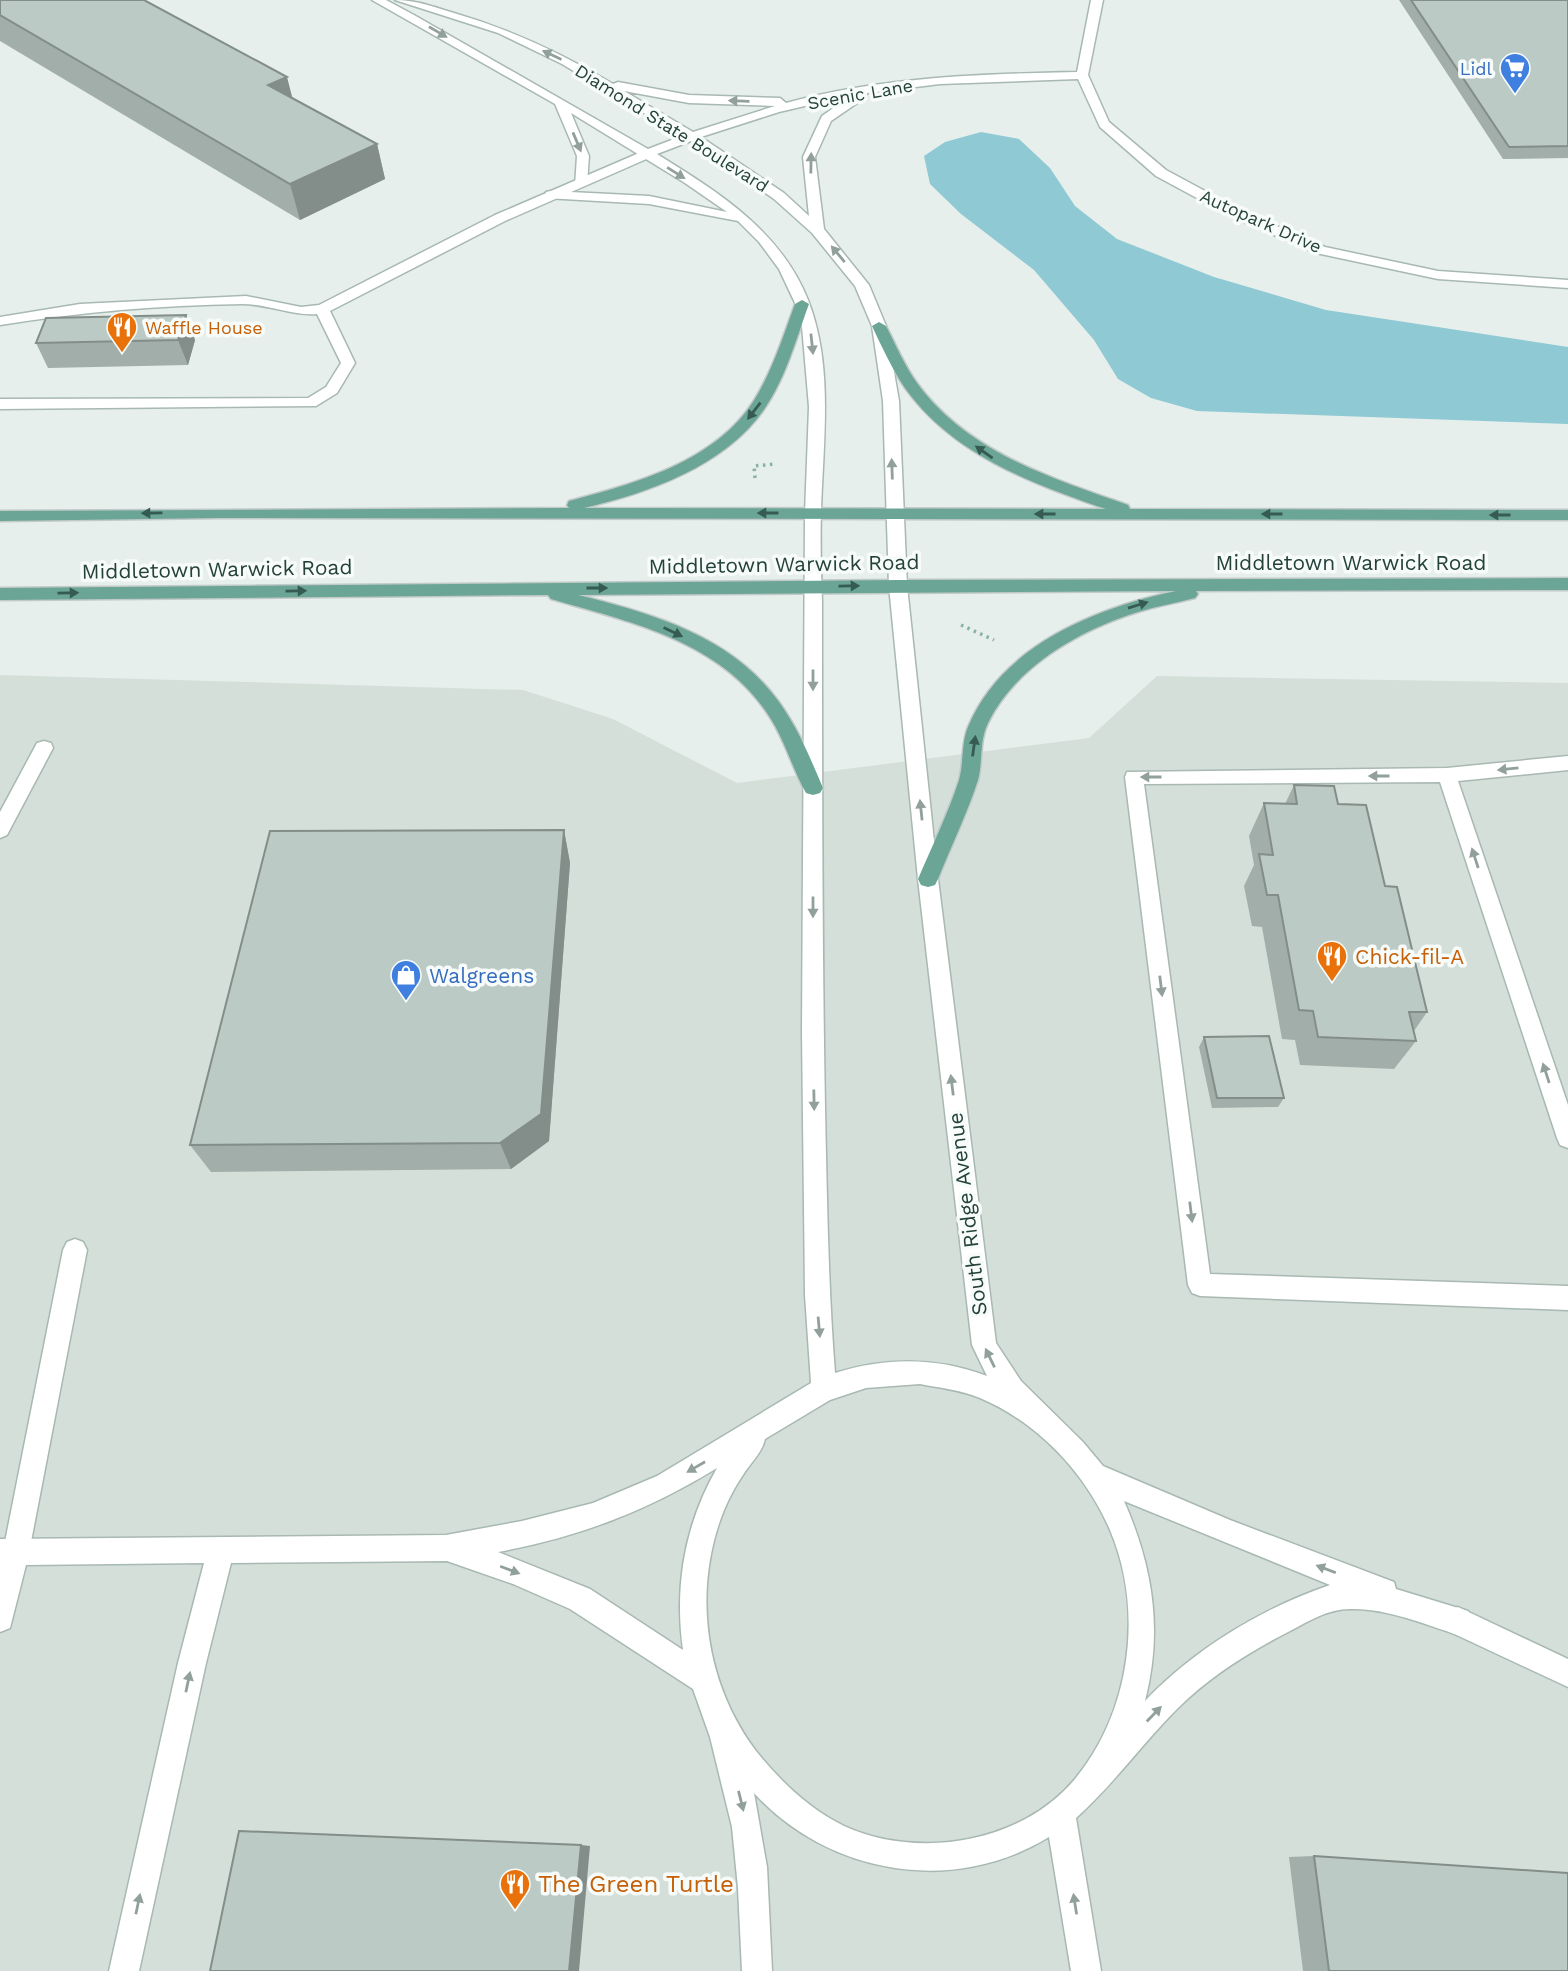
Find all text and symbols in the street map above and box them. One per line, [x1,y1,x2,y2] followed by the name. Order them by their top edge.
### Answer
[428,26,447,38] one-way arrow
[542,49,562,61] one-way arrow
[1498,51,1532,95] supermarket icon: Lidl
[1460,58,1492,79] place label: Lidl
[571,60,773,196] street label: Diamond State Boulevard
[806,74,914,114] street label: Scenic Lane
[727,95,749,106] one-way arrow
[571,131,582,152] one-way arrow
[806,152,817,174] one-way arrow
[666,166,686,179] one-way arrow
[1197,185,1325,257] street label: Autopark Drive
[831,245,846,262] one-way arrow
[105,310,139,354] restaurant icon: Waffle House
[145,317,263,338] place label: Waffle House
[806,333,817,355] one-way arrow
[747,401,762,419] one-way arrow
[975,445,993,459] one-way arrow
[886,457,898,479] one-way arrow
[757,507,779,519] one-way arrow
[141,508,163,519] one-way arrow
[1034,508,1056,520] one-way arrow
[1261,508,1283,520] one-way arrow
[1489,509,1511,521] one-way arrow
[648,549,920,579] street label: Middletown Warwick Road
[1216,550,1486,575] street label: Middletown Warwick Road
[81,554,353,584] street label: Middletown Warwick Road
[838,580,860,592] one-way arrow
[586,582,608,594] one-way arrow
[285,585,307,597] one-way arrow
[57,588,79,599] one-way arrow
[1128,600,1149,610] one-way arrow
[663,626,683,637] one-way arrow
[807,669,819,691] one-way arrow
[968,735,979,757] one-way arrow
[1496,764,1518,775] one-way arrow
[1368,770,1390,782] one-way arrow
[1140,771,1162,783] one-way arrow
[915,799,926,821] one-way arrow
[1469,847,1479,868] one-way arrow
[807,897,819,919] one-way arrow
[1315,939,1349,983] restaurant icon: Chick-fil-A
[1355,944,1464,969] place label: Chick-fil-A
[389,958,423,1002] shop icon: Walgreens
[429,963,534,988] place label: Walgreens
[1156,975,1167,997] one-way arrow
[1541,1063,1551,1084] one-way arrow
[946,1073,957,1095] one-way arrow
[808,1089,820,1111] one-way arrow
[942,1111,992,1317] street label: South Ridge Avenue
[1185,1201,1196,1223] one-way arrow
[814,1316,825,1338] one-way arrow
[985,1348,996,1368] one-way arrow
[686,1461,705,1474] one-way arrow
[1315,1563,1336,1574] one-way arrow
[500,1565,521,1576] one-way arrow
[182,1671,193,1693] one-way arrow
[1146,1706,1162,1723] one-way arrow
[736,1790,747,1812] one-way arrow
[498,1867,532,1911] restaurant icon: The Green Turtle
[538,1870,734,1898] place label: The Green Turtle
[1069,1892,1080,1914] one-way arrow
[133,1893,144,1915] one-way arrow

